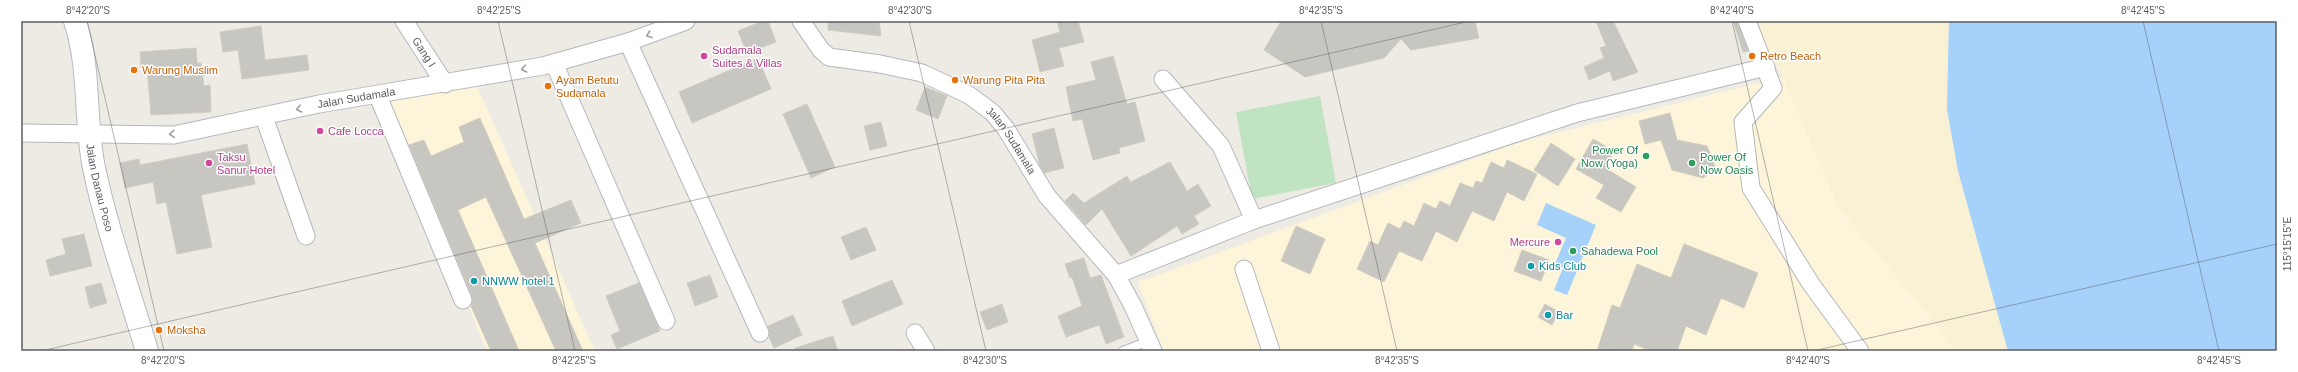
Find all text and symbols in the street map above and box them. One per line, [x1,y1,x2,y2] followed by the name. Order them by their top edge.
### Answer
[66,5,110,16] text: 8°42'20"S
[477,5,521,16] text: 8°42'25"S
[888,5,932,16] text: 8°42'30"S
[1299,5,1343,16] text: 8°42'35"S
[1710,5,1754,16] text: 8°42'40"S
[2121,5,2165,16] text: 8°42'45"S
[646,30,653,38] one-way arrow
[410,35,438,69] street label: Gang I
[712,44,783,69] place label: Sudamala Suites & Villas
[1760,50,1821,62] place label: Retro Beach
[699,51,709,61] marker: Sudamala Suites & Villas
[1747,51,1757,61] marker: Retro Beach
[142,64,218,76] place label: Warung Muslim
[129,65,139,75] marker: Warung Muslim
[521,65,527,73] one-way arrow
[556,74,619,99] place label: Ayam Betutu Sudamala
[963,74,1046,86] place label: Warung Pita Pita
[950,75,960,85] marker: Warung Pita Pita
[543,81,553,91] marker: Ayam Betutu Sudamala
[316,85,397,110] street label: Jalan Sudamala
[296,104,303,112] one-way arrow
[984,104,1039,177] street label: Jalan Sudamala
[328,125,385,137] place label: Cafe Locca
[315,126,325,136] marker: Cafe Locca
[169,130,175,139] one-way arrow
[84,143,116,233] street label: Jalan Danau Poso
[1581,144,1639,169] place label: Power Of Now (Yoga)
[217,151,275,176] place label: Taksu Sanur Hotel
[1641,151,1651,161] marker: Power Of Now (Yoga)
[1700,151,1754,176] place label: Power Of Now Oasis
[204,158,214,168] marker: Taksu Sanur Hotel
[1687,158,1697,168] marker: Power Of Now Oasis
[2282,217,2293,271] text: 115°15'15"E
[1510,236,1550,248] place label: Mercure
[1553,237,1563,247] marker: Mercure
[1581,245,1658,257] place label: Sahadewa Pool
[1568,246,1578,256] marker: Sahadewa Pool
[1539,260,1586,272] place label: Kids Club
[1526,261,1536,271] marker: Kids Club
[482,275,555,287] place label: NNWW hotel 1
[469,276,479,286] marker: NNWW hotel 1
[1556,309,1573,321] place label: Bar
[1543,310,1553,320] marker: Bar
[167,324,206,336] place label: Moksha
[154,325,164,335] marker: Moksha
[141,355,185,366] text: 8°42'20"S
[552,355,596,366] text: 8°42'25"S
[963,355,1007,366] text: 8°42'30"S
[1375,355,1419,366] text: 8°42'35"S
[1786,355,1830,366] text: 8°42'40"S
[2197,355,2241,366] text: 8°42'45"S

